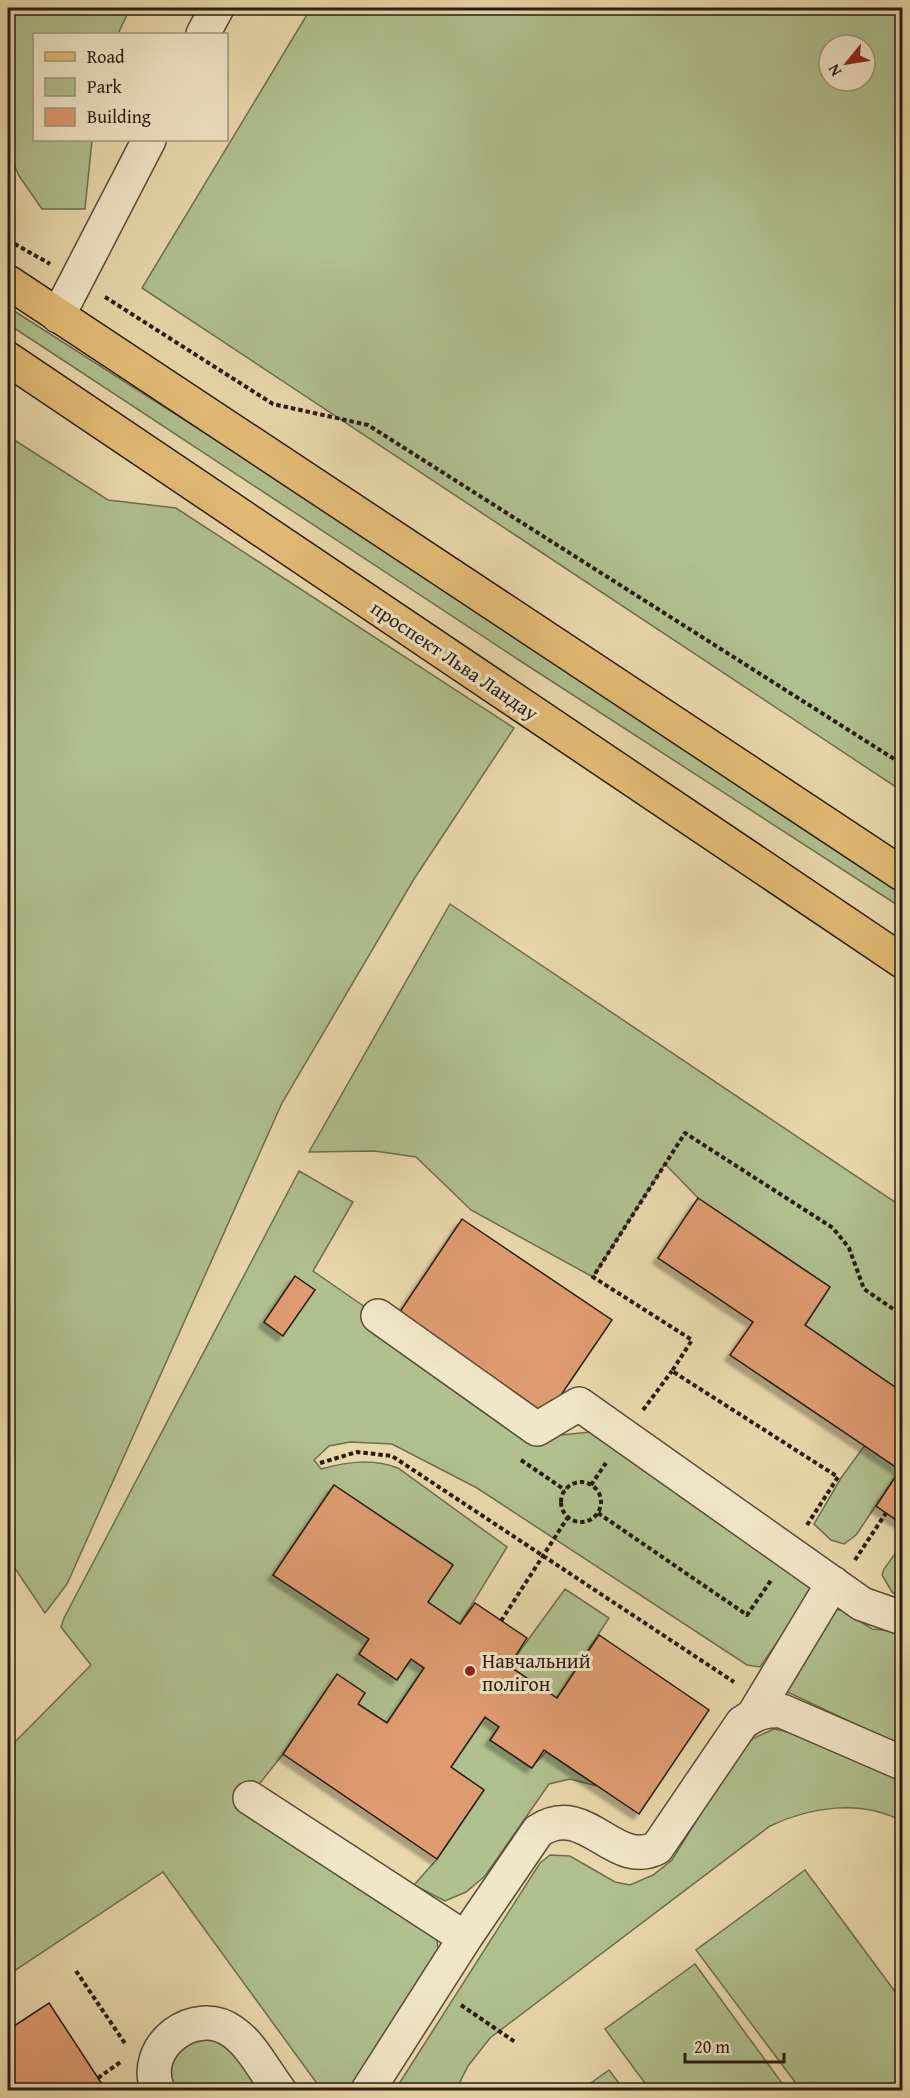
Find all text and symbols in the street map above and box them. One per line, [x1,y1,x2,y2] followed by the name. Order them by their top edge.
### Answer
[33,33,228,141] legend
[817,33,877,93] north arrow
[87,43,125,70] text: Road
[821,60,847,81] text: N
[87,73,123,100] text: Park
[87,103,151,130] text: Building
[365,593,545,727] street label: проспект Льва Ландау
[482,1646,591,1698] place label: Навчальний полігон
[463,1664,477,1678] marker: Навчальний полігон
[685,2026,784,2064] scale bar
[694,2033,730,2060] text: 20 m

